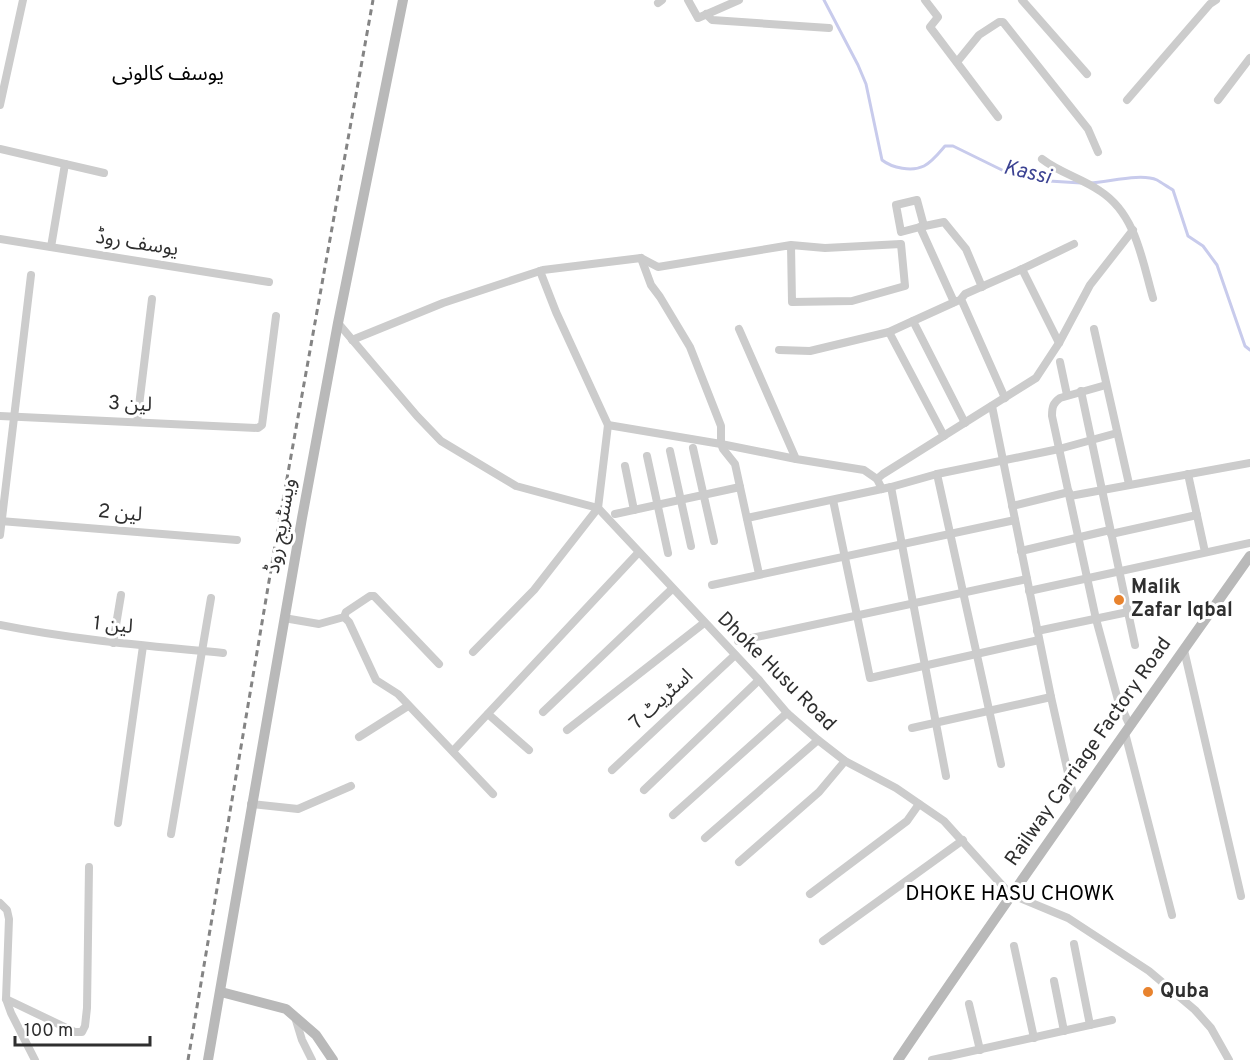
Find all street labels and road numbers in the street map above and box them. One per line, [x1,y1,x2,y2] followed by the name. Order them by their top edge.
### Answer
[94,225,180,263] street label: یوسف روڈ
[107,391,153,419] street label: لین 3
[261,476,303,576] street label: ویسٹریج روڈ
[97,499,143,529] street label: لین 2
[711,607,841,737] street label: Dhoke Husu Road
[92,611,134,641] street label: لین 1
[1000,632,1178,872] street label: Railway Carriage Factory Road
[625,664,699,736] street label: اسٹریٹ 7

